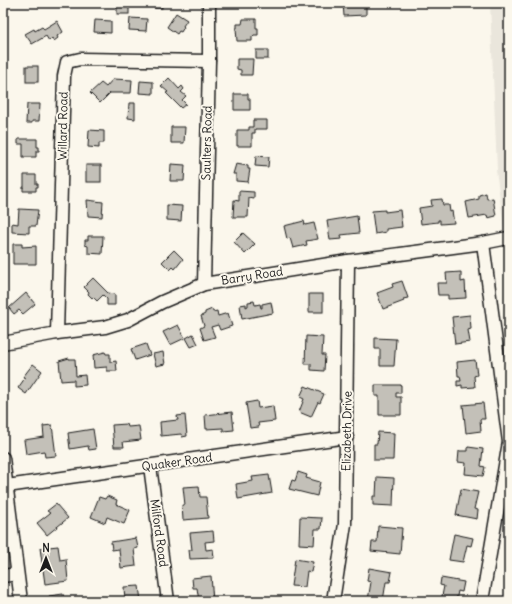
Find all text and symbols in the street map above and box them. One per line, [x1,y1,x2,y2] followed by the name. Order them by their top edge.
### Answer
[54,92,71,160] street label: Willard Road
[198,105,215,181] street label: Saulters Road
[220,263,284,288] street label: Barry Road
[338,391,355,471] street label: Elizabeth Drive
[141,449,213,474] street label: Quaker Road
[147,498,172,568] street label: Milford Road
[26,538,66,578] north arrow
[42,541,50,555] text: N

